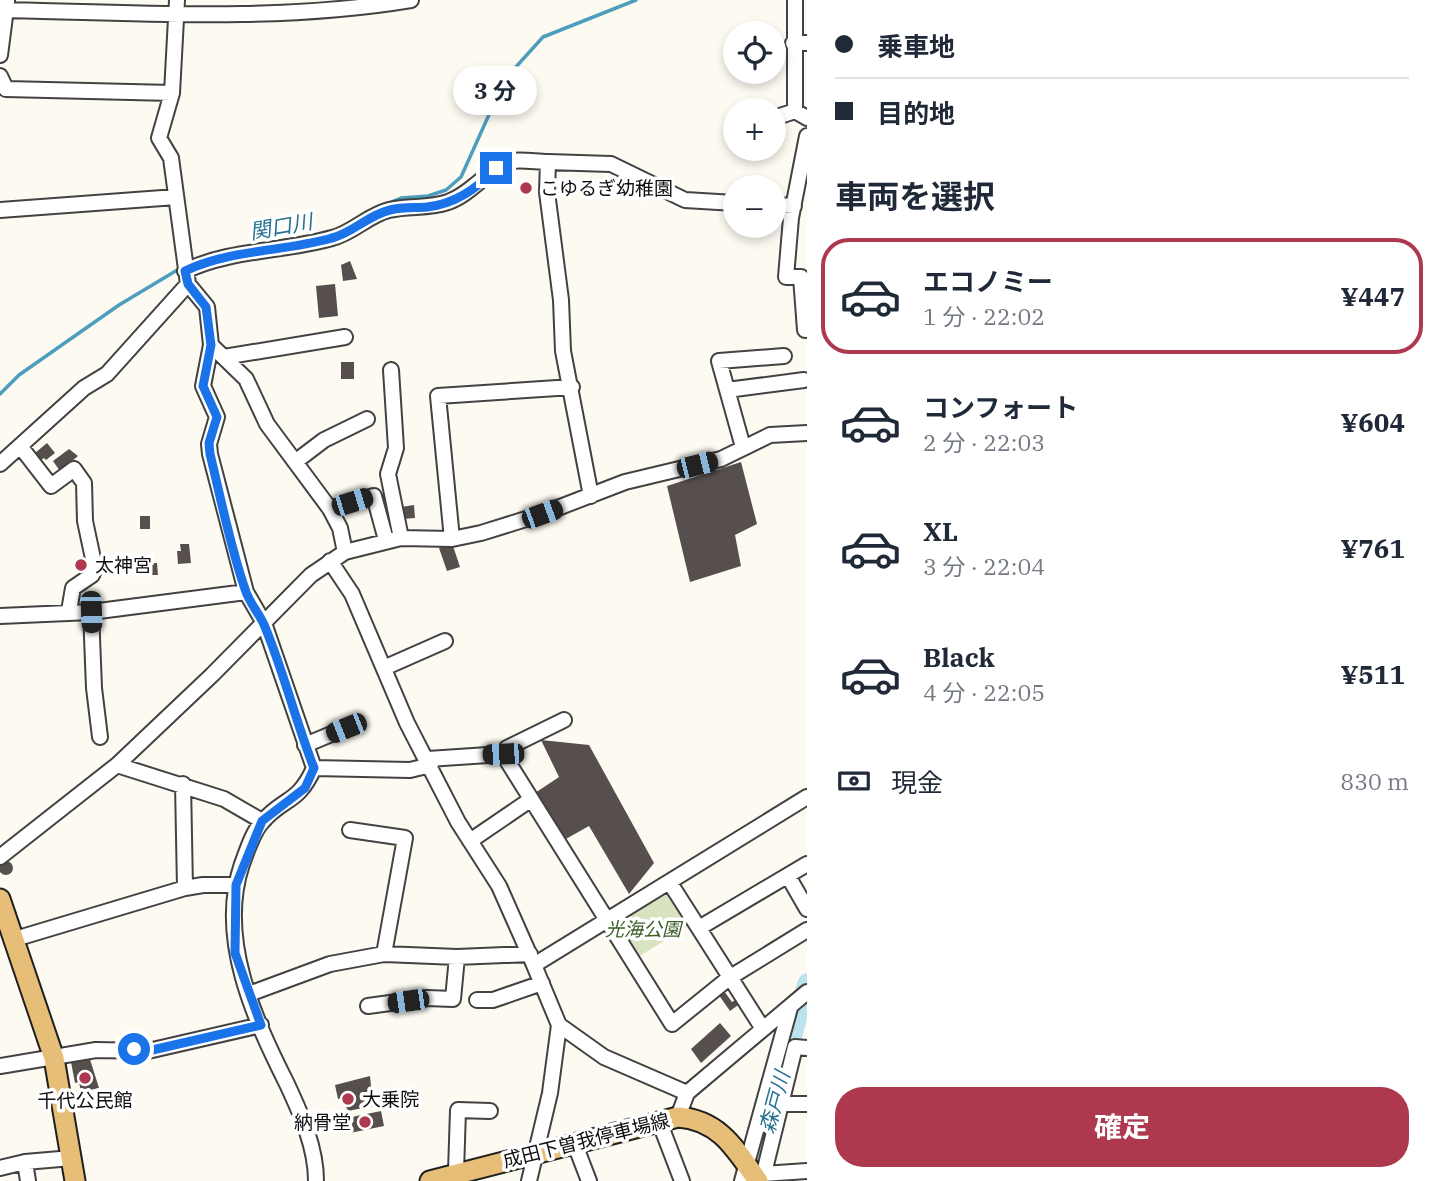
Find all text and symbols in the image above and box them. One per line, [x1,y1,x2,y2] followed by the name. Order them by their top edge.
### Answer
[723,21,786,238] map controls
[723,21,786,84] button: locate
[877,29,955,63] text: 乗車地
[454,66,538,116] callout: 3 分
[474,75,516,105] text: 3 分
[877,96,955,130] text: 目的地
[723,98,786,161] button: +
[480,152,512,184] route end
[723,175,786,238] button: −
[835,175,995,217] text: 車両を選択
[540,176,673,200] place label: こゆるぎ幼稚園
[518,180,534,196] marker: こゆるぎ幼稚園
[248,206,316,245] water label: 関口川
[923,264,1053,298] text: エコノミー
[839,265,902,328] icon: car
[1340,279,1405,313] text: ¥447
[923,301,1045,331] text: 1 分 · 22:02
[923,390,1078,424] text: コンフォート
[839,391,902,454] icon: car
[1340,405,1405,439] text: ¥604
[923,427,1045,457] text: 2 分 · 22:03
[675,450,720,480] car
[329,486,376,518] car
[519,497,566,531] car
[923,514,958,548] text: XL
[839,517,902,580] icon: car
[1340,531,1405,565] text: ¥761
[923,551,1045,581] text: 3 分 · 22:04
[95,553,152,577] place label: 太神宮
[73,557,89,573] marker: 太神宮
[80,591,103,633] car
[923,640,995,674] text: Black
[839,643,902,706] icon: car
[1340,657,1405,691] text: ¥511
[923,677,1045,707] text: 4 分 · 22:05
[323,710,370,746] car
[482,743,525,765] car
[835,762,873,800] icon: cash
[891,765,943,799] text: 現金
[1340,766,1409,796] text: 830 m
[605,917,684,941] park label: 光海公園
[386,988,431,1014] car
[118,1033,150,1065] route start
[752,1066,796,1136] water label: 森戸川
[77,1070,93,1086] marker: 千代公民館
[362,1087,419,1111] place label: 大乗院
[835,1087,1409,1167] button: 確定
[37,1088,133,1112] place label: 千代公民館
[340,1091,356,1107] marker: 大乗院
[500,1108,672,1172] street label: 成田下曽我停車場線
[294,1110,351,1134] place label: 納骨堂
[357,1114,373,1130] marker: 納骨堂

